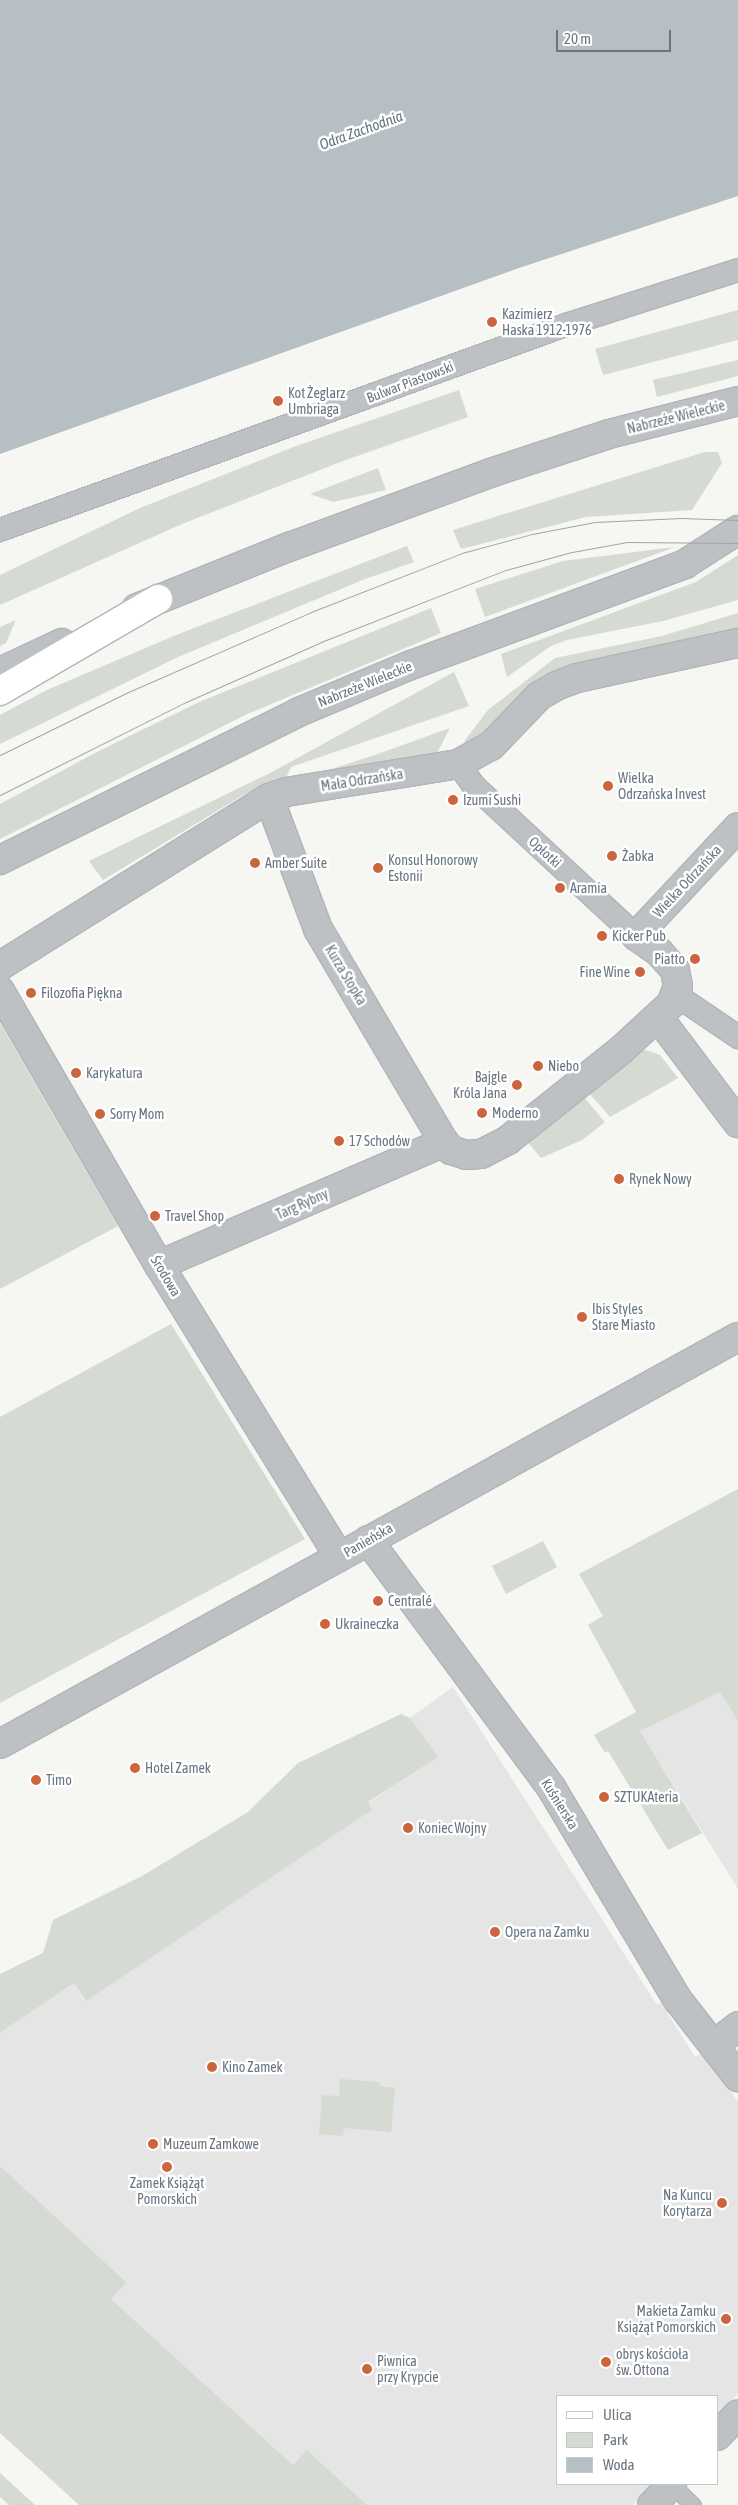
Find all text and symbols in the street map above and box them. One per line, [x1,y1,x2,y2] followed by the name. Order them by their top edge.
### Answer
[558,20,673,52] scale bar
[564,30,591,47] text: 20 m
[317,107,405,153] water label: Odra Zachodnia
[502,306,592,338] place label: Kazimierz Haska 1912-1976
[486,316,498,328] marker: Kazimierz Haska 1912-1976
[364,358,456,406] street label: Bulwar Piastowski
[288,385,345,418] place label: Kot Żeglarz Umbriaga
[272,395,284,407] marker: Kot Żeglarz Umbriaga
[625,397,727,437] street label: Nabrzeże Wieleckie
[315,657,415,711] street label: Nabrzeże Wieleckie
[320,765,404,795] street label: Mała Odrzańska
[618,770,706,802] place label: Wielka Odrzańska Invest
[602,780,614,792] marker: Wielka Odrzańska Invest
[463,792,521,808] place label: Izumi Sushi
[447,794,459,806] marker: Izumi Sushi
[525,833,565,871] street label: Opłotki
[649,841,725,921] street label: Wielka Odrzańska
[622,848,654,864] place label: Żabka
[606,850,618,862] marker: Żabka
[388,852,478,884] place label: Konsul Honorowy Estonii
[265,855,327,871] place label: Amber Suite
[249,857,261,869] marker: Amber Suite
[372,862,384,874] marker: Konsul Honorowy Estonii
[570,880,607,896] place label: Aramia
[554,882,566,894] marker: Aramia
[612,928,666,944] place label: Kicker Pub
[596,930,608,942] marker: Kicker Pub
[322,942,370,1008] street label: Kurza Stopka
[654,951,685,967] place label: Piatto
[689,953,701,965] marker: Piatto
[580,964,630,980] place label: Fine Wine
[634,966,646,978] marker: Fine Wine
[41,985,122,1001] place label: Filozofia Piękna
[25,987,37,999] marker: Filozofia Piękna
[548,1058,579,1074] place label: Niebo
[532,1060,544,1072] marker: Niebo
[86,1065,143,1081] place label: Karykatura
[70,1067,82,1079] marker: Karykatura
[453,1069,507,1102] place label: Bajgle Króla Jana
[511,1079,523,1091] marker: Bajgle Króla Jana
[492,1105,538,1121] place label: Moderno
[110,1106,164,1122] place label: Sorry Mom
[476,1107,488,1119] marker: Moderno
[94,1108,106,1120] marker: Sorry Mom
[349,1133,410,1149] place label: 17 Schodów
[333,1135,345,1147] marker: 17 Schodów
[629,1171,692,1187] place label: Rynek Nowy
[613,1173,625,1185] marker: Rynek Nowy
[273,1185,331,1223] street label: Targ Rybny
[165,1208,224,1224] place label: Travel Shop
[149,1210,161,1222] marker: Travel Shop
[147,1253,185,1299] street label: Środowa
[592,1301,655,1334] place label: Ibis Styles Stare Miasto
[576,1311,588,1323] marker: Ibis Styles Stare Miasto
[340,1519,396,1561] street label: Panieńska
[388,1593,432,1609] place label: Centralé
[372,1595,384,1607] marker: Centralé
[335,1616,399,1632] place label: Ukraineczka
[319,1618,331,1630] marker: Ukraineczka
[145,1760,211,1776] place label: Hotel Zamek
[129,1762,141,1774] marker: Hotel Zamek
[46,1772,72,1788] place label: Timo
[30,1774,42,1786] marker: Timo
[538,1776,582,1832] street label: Kuśnierska
[614,1789,678,1805] place label: SZTUKAteria
[598,1791,610,1803] marker: SZTUKAteria
[418,1820,487,1836] place label: Koniec Wojny
[402,1822,414,1834] marker: Koniec Wojny
[505,1924,589,1940] place label: Opera na Zamku
[489,1926,501,1938] marker: Opera na Zamku
[222,2059,283,2075] place label: Kino Zamek
[206,2061,218,2073] marker: Kino Zamek
[163,2136,259,2152] place label: Muzeum Zamkowe
[147,2138,159,2150] marker: Muzeum Zamkowe
[161,2161,173,2173] marker: Zamek Książąt Pomorskich
[130,2175,204,2208] place label: Zamek Książąt Pomorskich
[663,2187,712,2220] place label: Na Kuncu Korytarza
[716,2197,728,2209] marker: Na Kuncu Korytarza
[617,2303,716,2336] place label: Makieta Zamku Książąt Pomorskich
[720,2313,732,2325] marker: Makieta Zamku Książąt Pomorskich
[616,2346,689,2378] place label: obrys kościoła św. Ottona
[377,2353,439,2386] place label: Piwnica przy Krypcie
[600,2356,612,2368] marker: obrys kościoła św. Ottona
[361,2363,373,2375] marker: Piwnica przy Krypcie
[556,2395,718,2485] legend
[603,2406,632,2423] text: Ulica
[603,2431,628,2448] text: Park
[603,2456,635,2473] text: Woda

